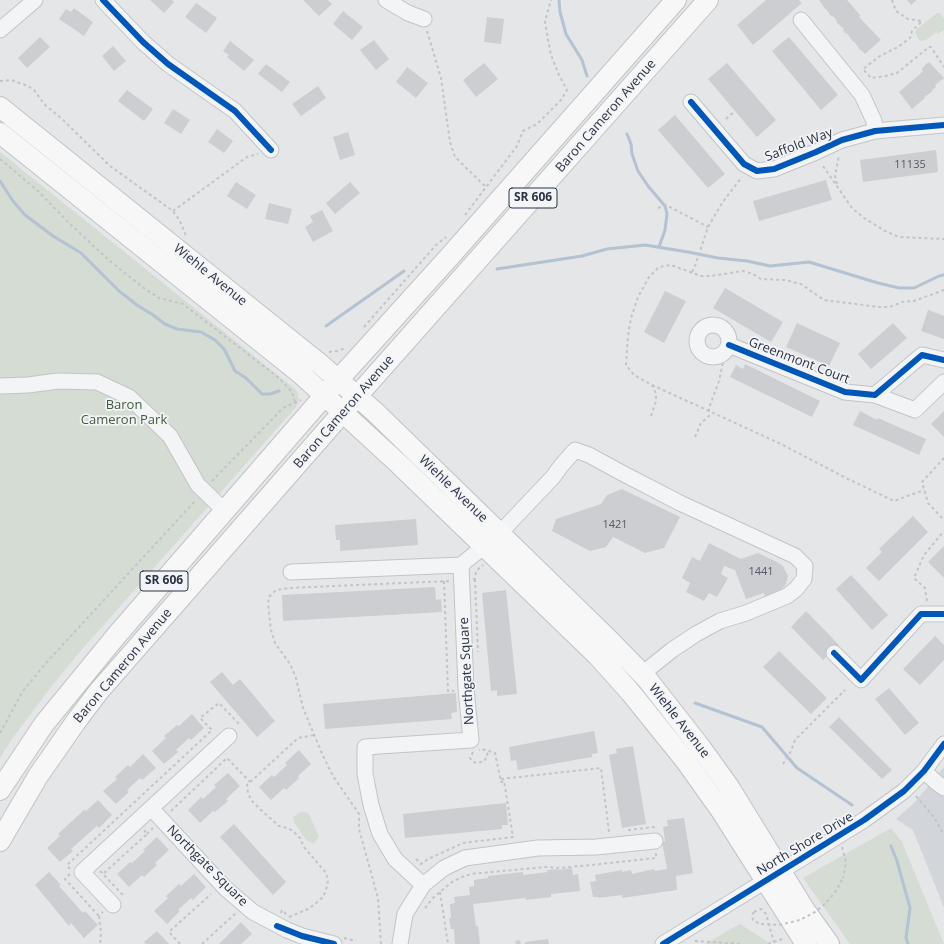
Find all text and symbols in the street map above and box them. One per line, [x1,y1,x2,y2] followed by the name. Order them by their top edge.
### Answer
[553,56,659,176] street label: Baron Cameron Avenue
[763,125,835,165] street label: Saffold Way
[894,158,926,172] house number: 11135
[509,188,557,208] road number: SR 606
[170,241,250,309] street label: Wiehle Avenue
[746,335,852,387] street label: Greenmont Court
[291,352,397,472] street label: Baron Cameron Avenue
[81,397,167,428] park label: Baron Cameron Park
[415,452,491,526] street label: Wiehle Avenue
[602,518,628,532] house number: 1421
[748,565,774,579] house number: 1441
[140,571,188,591] road number: SR 606
[71,606,175,726] street label: Baron Cameron Avenue
[456,617,478,725] street label: Northgate Square
[645,681,713,761] street label: Wiehle Avenue
[754,809,856,879] street label: North Shore Drive
[163,822,251,910] street label: Northgate Square

